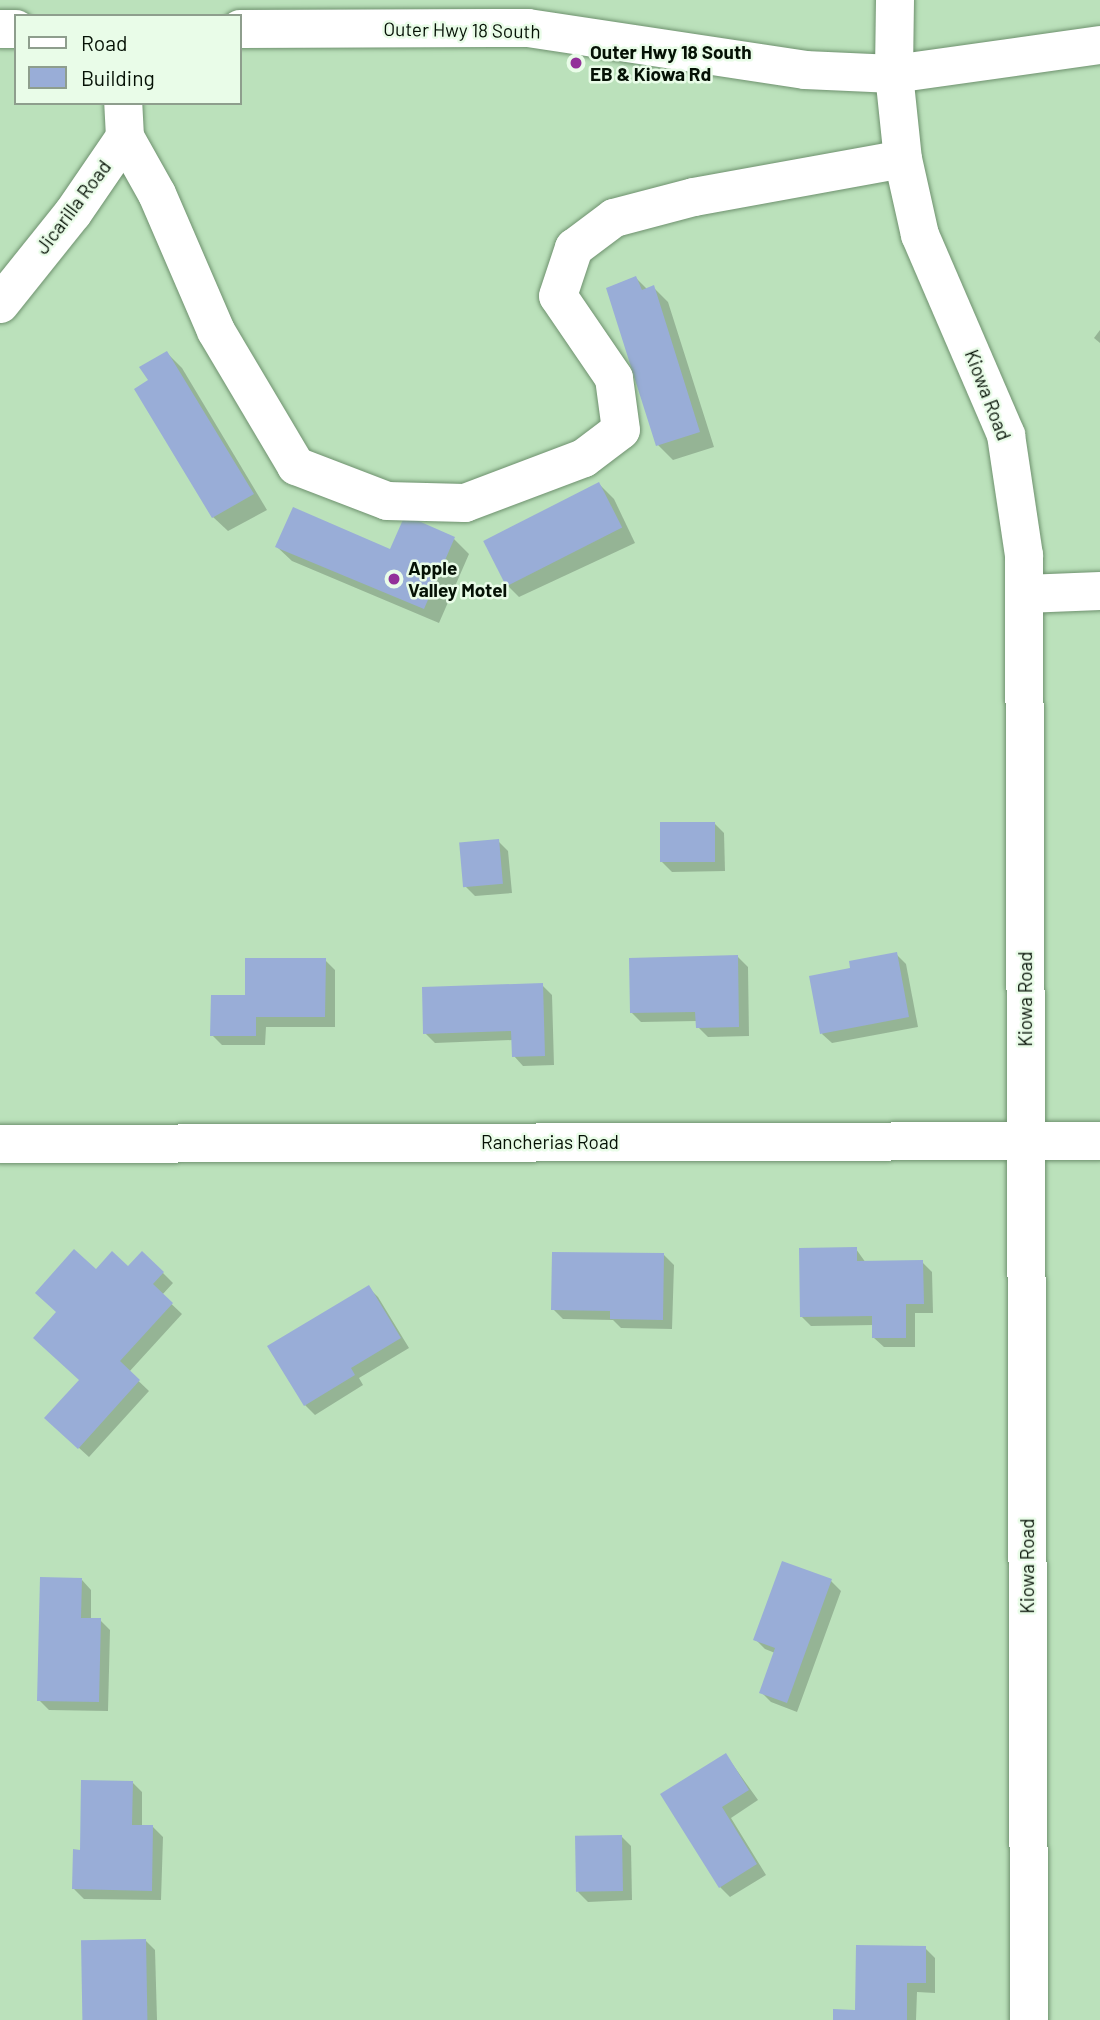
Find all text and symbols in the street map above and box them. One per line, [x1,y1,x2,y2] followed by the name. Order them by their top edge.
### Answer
[14,14,242,105] legend
[383,17,541,43] street label: Outer Hwy 18 South
[81,30,127,55] text: Road
[590,41,752,85] place label: Outer Hwy 18 South EB & Kiowa Rd
[568,55,584,71] marker: Outer Hwy 18 South EB & Kiowa Rd
[81,65,155,90] text: Building
[30,156,116,258] street label: Jicarilla Road
[960,346,1016,444] street label: Kiowa Road
[408,557,507,601] place label: Apple Valley Motel
[386,571,402,587] marker: Apple Valley Motel
[1014,951,1036,1047] street label: Kiowa Road
[481,1131,619,1153] street label: Rancherias Road
[1016,1518,1038,1614] street label: Kiowa Road

